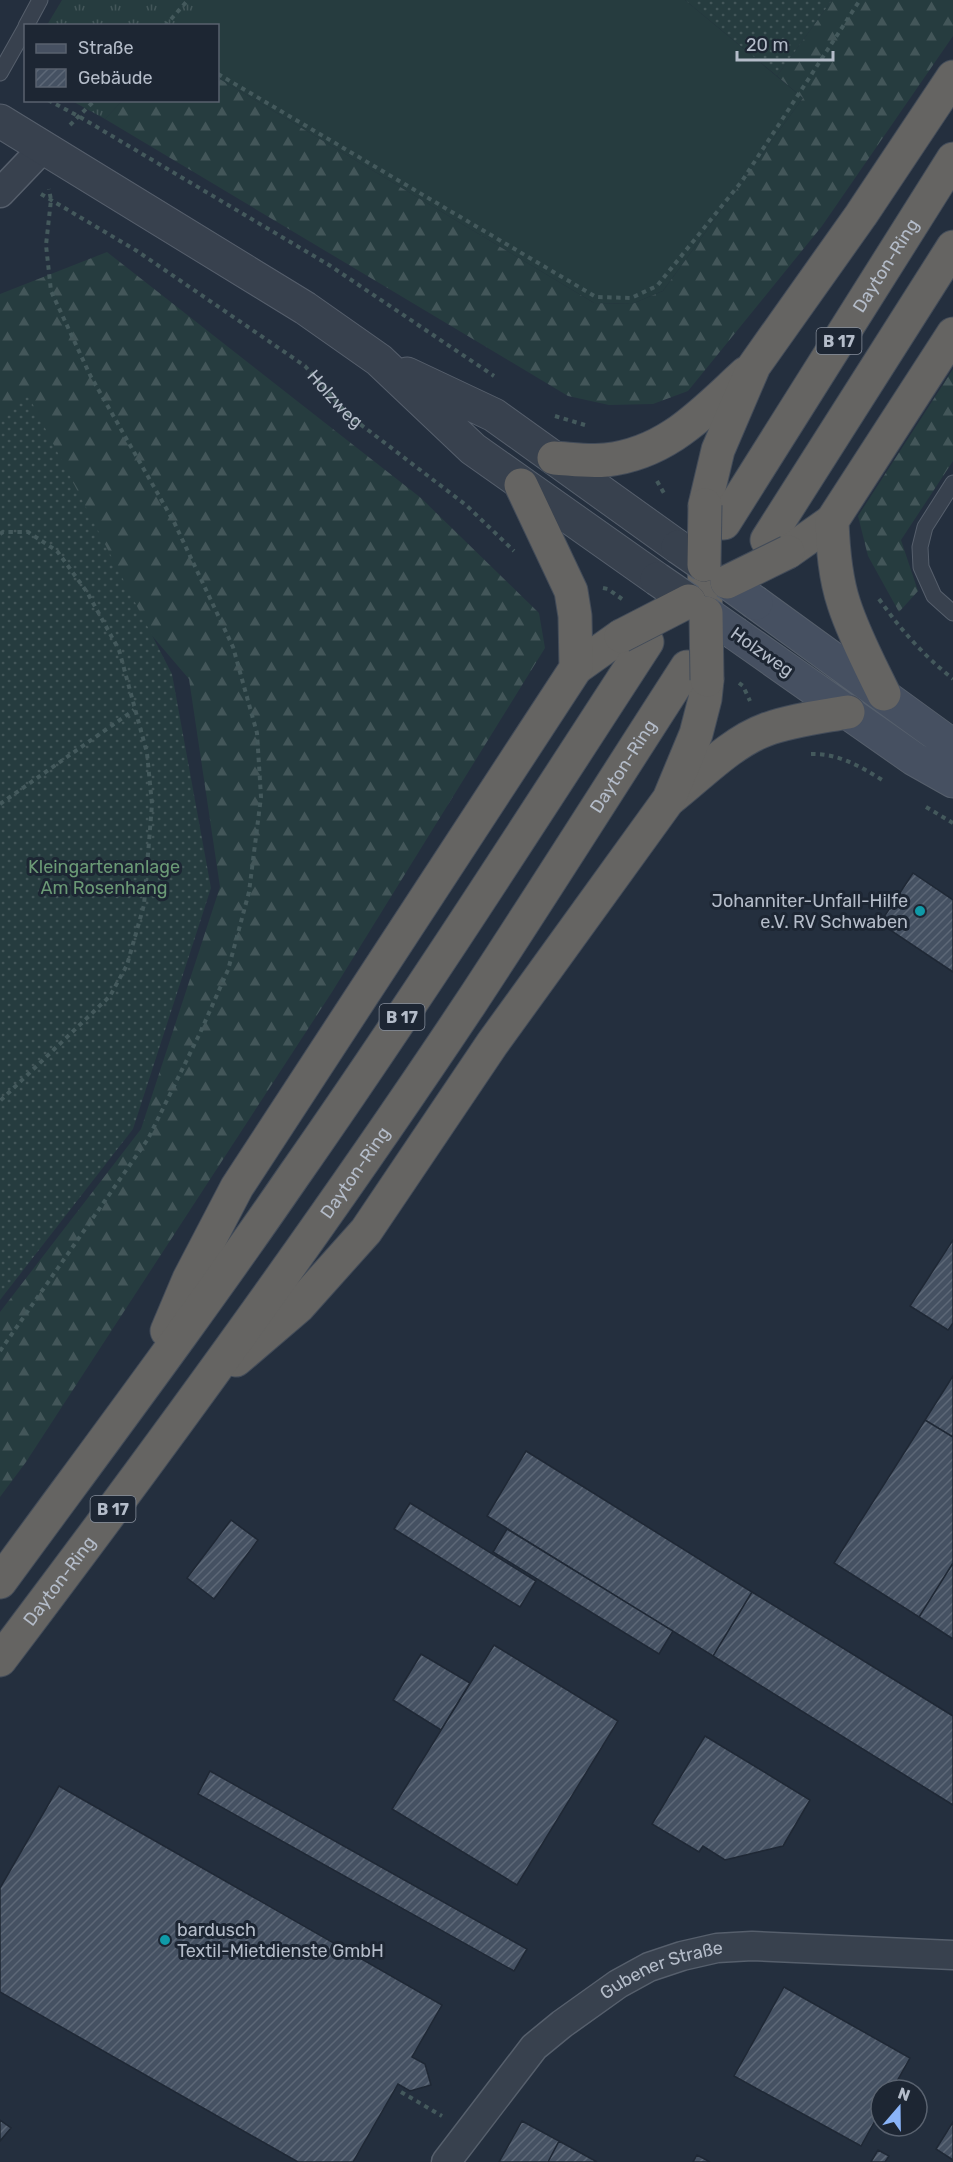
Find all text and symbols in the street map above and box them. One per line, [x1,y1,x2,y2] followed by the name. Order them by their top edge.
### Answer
[24,24,219,102] legend
[737,24,833,62] scale bar
[746,34,788,56] text: 20 m
[78,37,134,59] text: Straße
[78,67,153,89] text: Gebäude
[848,215,924,317] street label: Dayton-Ring
[816,328,862,354] road number: B 17
[303,365,367,433] street label: Holzweg
[726,622,798,682] street label: Holzweg
[585,715,661,817] street label: Dayton-Ring
[28,856,180,899] park label: Kleingartenanlage Am Rosenhang
[711,890,908,933] place label: Johanniter-Unfall-Hilfe e.V. RV Schwaben
[913,904,927,918] marker: Johanniter-Unfall-Hilfe e.V. RV Schwaben
[380,1004,424,1030] road number: B 17
[316,1123,395,1223] street label: Dayton-Ring
[90,1496,136,1522] road number: B 17
[19,1532,100,1630] street label: Dayton-Ring
[177,1919,384,1962] place label: bardusch Textil-Mietdienste GmbH
[158,1933,172,1947] marker: bardusch Textil-Mietdienste GmbH
[596,1937,723,2004] street label: Gubener Straße
[869,2078,929,2138] north arrow
[895,2083,913,2105] text: N

